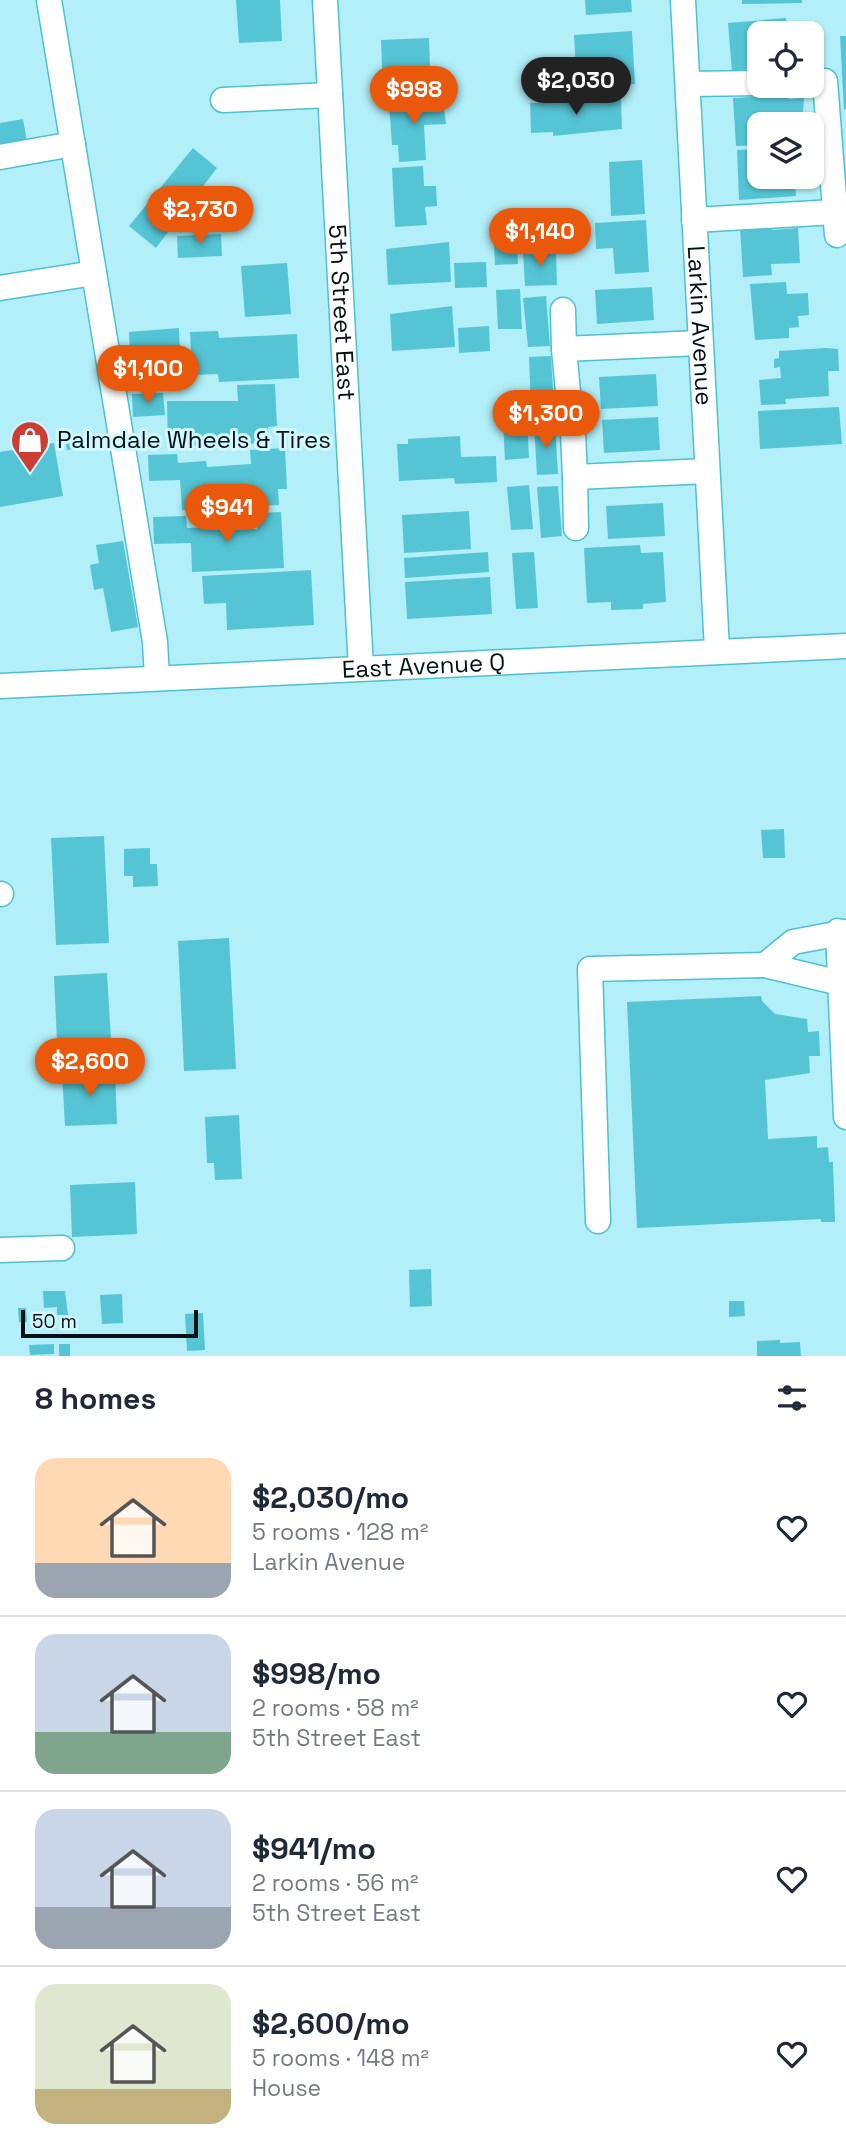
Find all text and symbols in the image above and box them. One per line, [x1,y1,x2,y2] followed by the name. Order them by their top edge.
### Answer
[747,21,824,189] map controls
[747,21,824,98] button: locate
[519,58,633,117] pin: $2,030
[537,65,615,95] text: $2,030
[373,66,455,126] pin: $998
[386,74,442,104] text: $998
[747,112,824,189] button: layers
[143,187,257,246] pin: $2,730
[162,194,238,224] text: $2,730
[483,208,597,268] pin: $1,140
[505,216,575,246] text: $1,140
[322,224,363,401] street label: 5th Street East
[681,245,720,406] street label: Larkin Avenue
[91,346,205,405] pin: $1,100
[113,353,183,383] text: $1,100
[489,391,603,450] pin: $1,300
[509,398,583,428] text: $1,300
[9,419,51,474] shop icon: Palmdale Wheels & Tires
[57,424,331,455] place label: Palmdale Wheels & Tires
[186,484,268,544] pin: $941
[201,492,253,522] text: $941
[341,646,506,685] street label: East Avenue Q
[33,1038,147,1098] pin: $2,600
[51,1046,129,1076] text: $2,600
[21,1307,198,1339] scale bar
[32,1309,77,1334] text: 50 m
[35,1379,156,1418] text: 8 homes
[773,1379,811,1417] icon: filters
[252,1478,409,1517] text: $2,030/mo
[91,1486,175,1570] icon: home
[773,1509,811,1547] icon: heart
[252,1517,428,1547] text: 5 rooms · 128 m²
[252,1547,405,1577] text: Larkin Avenue
[252,1654,381,1693] text: $998/mo
[91,1662,175,1746] icon: home
[773,1685,811,1723] icon: heart
[252,1693,419,1723] text: 2 rooms · 58 m²
[252,1723,421,1753] text: 5th Street East
[252,1829,376,1868] text: $941/mo
[91,1837,175,1921] icon: home
[773,1860,811,1898] icon: heart
[252,1868,418,1898] text: 2 rooms · 56 m²
[252,1898,421,1928] text: 5th Street East
[252,2004,410,2043] text: $2,600/mo
[91,2012,175,2096] icon: home
[773,2035,811,2073] icon: heart
[252,2043,429,2073] text: 5 rooms · 148 m²
[252,2073,321,2103] text: House

